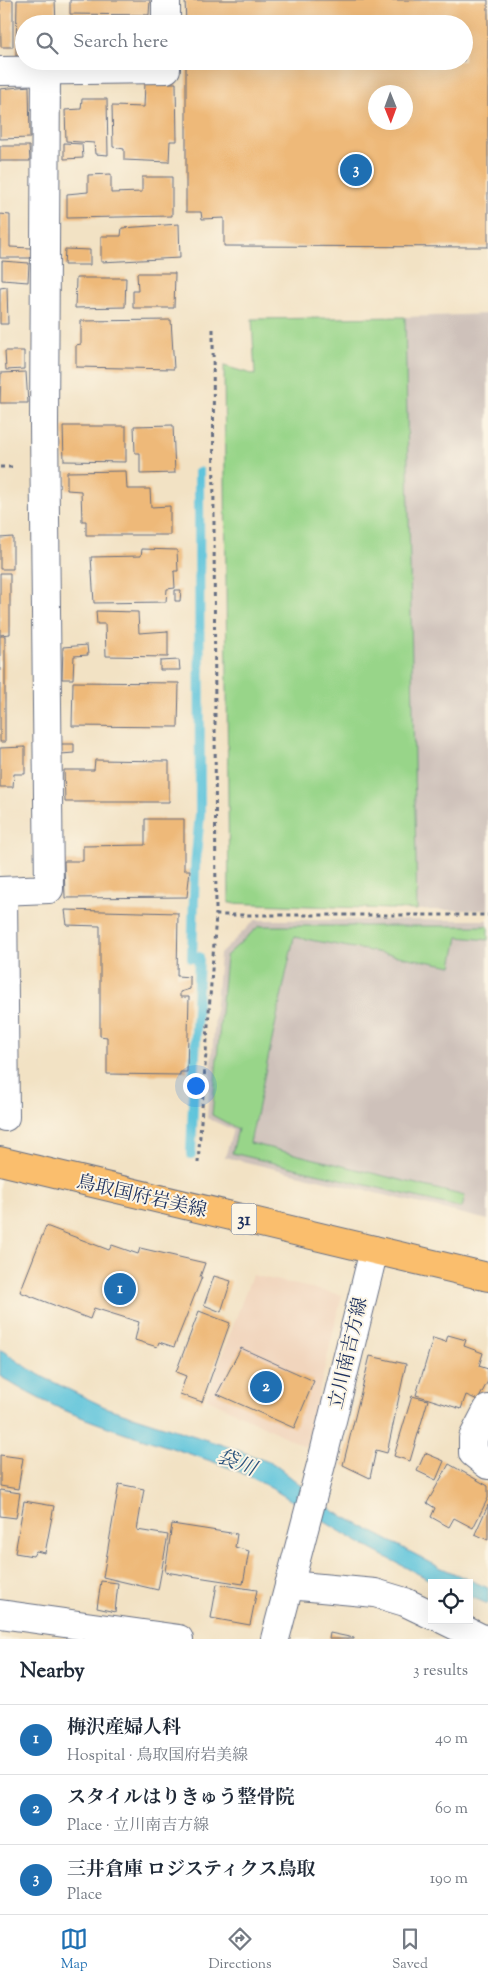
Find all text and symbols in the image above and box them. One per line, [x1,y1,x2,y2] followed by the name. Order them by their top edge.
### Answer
[15,15,473,70] search box
[33,29,61,57] icon: search
[73,29,168,56] text: Search here
[368,85,413,130] north arrow
[340,151,372,189] pin: 3
[183,1073,209,1099] your location
[74,1169,209,1226] street label: 鳥取国府岩美線
[232,1204,256,1234] road number: 31
[104,1270,136,1308] pin: 1
[323,1295,375,1412] street label: 立川南吉方線
[250,1368,282,1406] pin: 2
[212,1444,262,1486] water label: 袋川
[428,1579,473,1624] map controls
[428,1579,473,1624] button: locate
[20,1657,85,1687] text: Nearby
[413,1660,468,1683] text: 3 results
[67,1715,181,1742] text: 梅沢産婦人科
[33,1728,39,1751] text: 1
[435,1728,468,1751] text: 40 m
[67,1745,248,1768] text: Hospital · 鳥取国府岩美線
[67,1785,295,1812] text: スタイルはりきゅう整骨院
[32,1798,40,1821] text: 2
[435,1798,468,1821] text: 60 m
[67,1815,209,1838] text: Place · 立川南吉方線
[67,1857,315,1884] text: 三井倉庫 ロジスティクス鳥取
[33,1868,39,1891] text: 3
[430,1868,468,1891] text: 190 m
[67,1884,102,1907] text: Place
[60,1925,88,1975] tab: Map
[208,1925,272,1975] tab: Directions
[392,1925,428,1975] tab: Saved

